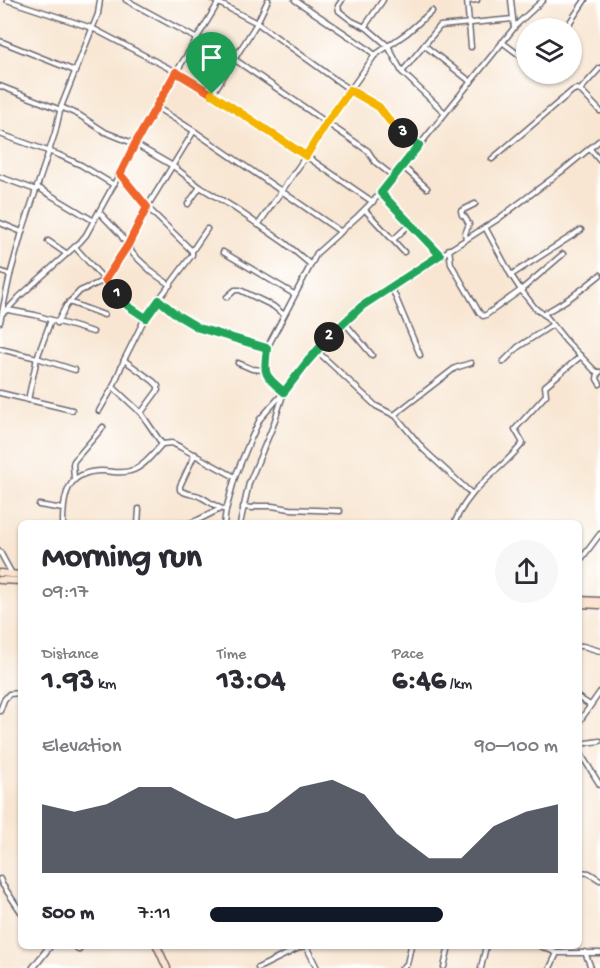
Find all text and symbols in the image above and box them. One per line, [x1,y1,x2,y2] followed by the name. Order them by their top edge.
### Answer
[516,18,582,84] map controls
[516,18,582,84] button: layers
[186,32,237,94] pin
[195,41,228,74] icon: arrive
[388,118,418,148] pin: 3
[399,123,407,142] text: 3
[102,279,132,309] pin: 1
[114,284,120,303] text: 1
[314,322,344,352] pin: 2
[325,327,333,346] text: 2
[42,540,202,578] text: Morning run
[495,540,558,603] button: share
[42,582,88,605] text: 09:17
[42,646,99,665] text: Distance
[217,646,246,665] text: Time
[392,646,423,665] text: Pace
[42,665,94,700] text: 1.93
[217,665,285,700] text: 13:04
[392,665,446,700] text: 6:46
[94,676,116,695] text: km
[446,676,472,695] text: /km
[42,736,122,759] text: Elevation
[475,736,558,759] text: 90–100 m
[42,903,94,926] text: 500 m
[138,903,171,926] text: 7:11

